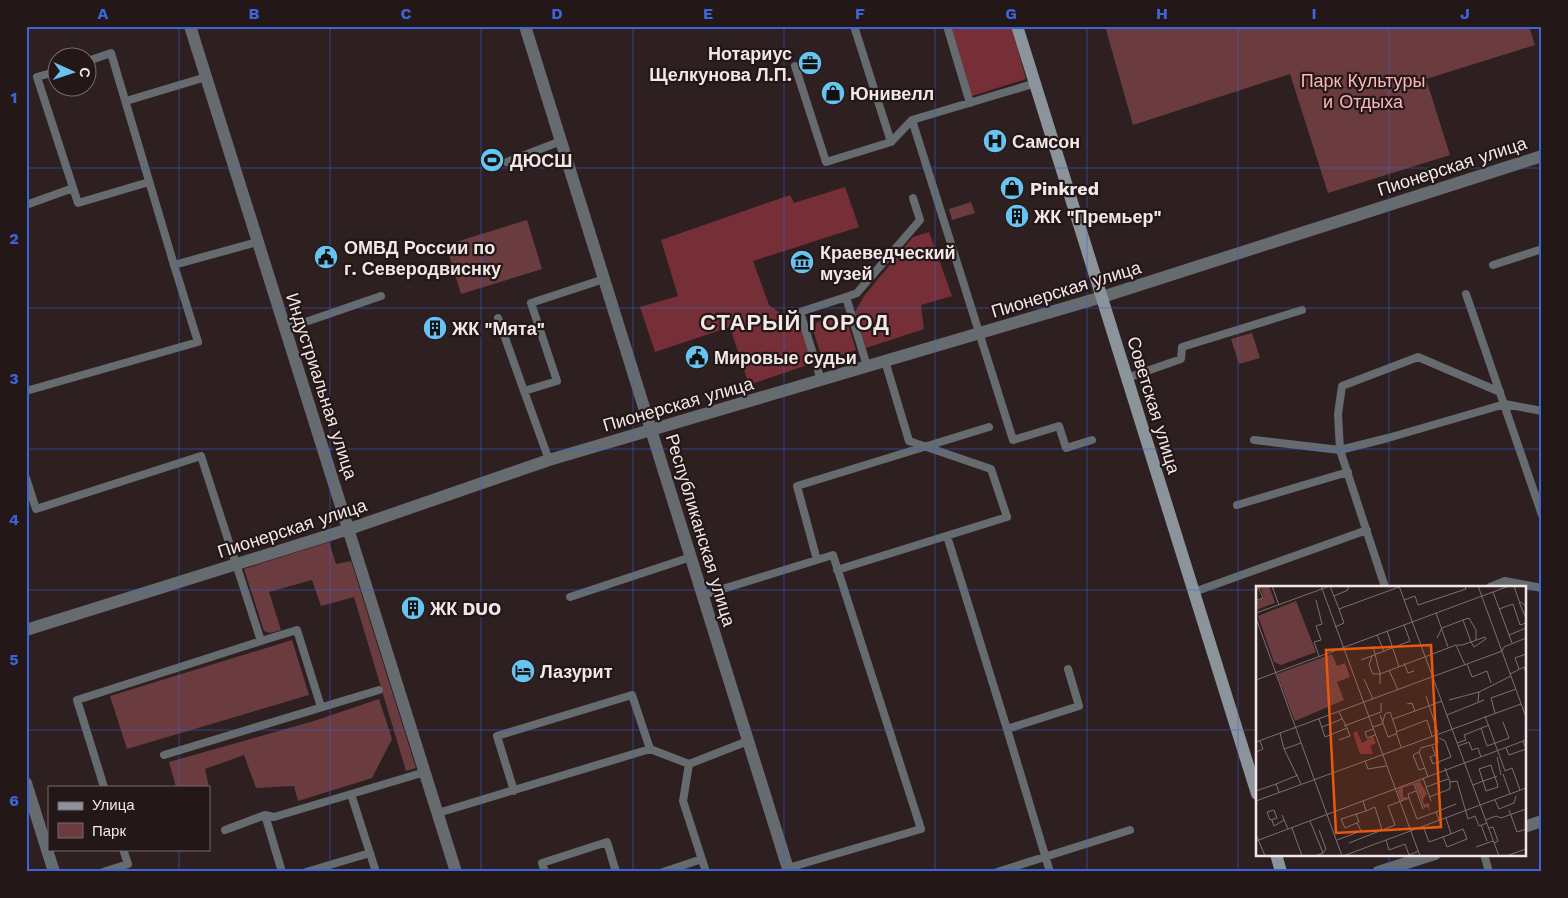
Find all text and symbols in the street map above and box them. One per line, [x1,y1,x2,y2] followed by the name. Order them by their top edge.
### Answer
[98,4,109,23] text: A
[249,4,260,23] text: B
[401,4,412,23] text: C
[551,4,563,23] text: D
[703,4,713,23] text: E
[855,4,865,23] text: F
[1005,4,1017,23] text: G
[1156,4,1168,23] text: H
[1311,4,1317,23] text: I
[1460,4,1470,23] text: J
[649,43,792,85] place label: Нотариус Щелкунова Л.П.
[48,48,98,98] north arrow
[797,50,823,76] office icon: Нотариус Щелкунова Л.П.
[77,67,93,78] text: С
[1301,70,1425,112] park label: Парк Культуры и Отдыха
[820,80,846,106] shop icon: Юнивелл
[850,83,934,104] place label: Юнивелл
[11,88,17,107] text: 1
[982,128,1008,154] hospital icon: Самсон
[1012,131,1080,152] place label: Самсон
[1375,132,1530,200] street label: Пионерская улица
[479,147,505,173] sports icon: ДЮСШ
[510,150,572,171] place label: ДЮСШ
[999,175,1025,201] shop icon: Pinkred
[1030,178,1099,199] place label: Pinkred
[1004,203,1030,229] building icon: ЖК "Премьер"
[1033,206,1162,227] place label: ЖК "Премьер"
[9,229,19,248] text: 2
[344,237,501,279] place label: ОМВД России по г. Северодвиснку
[820,242,956,284] place label: Краеведческий музей
[313,244,339,270] public building icon: ОМВД России по г. Северодвиснку
[789,249,815,275] museum icon: Краеведческий музей
[989,256,1144,322] street label: Пионерская улица
[282,290,362,483] street label: Индустриальная улица
[700,310,890,335] district label: СТАРЫЙ ГОРОД
[422,315,448,341] building icon: ЖК "Мята"
[451,318,545,339] place label: ЖК "Мята"
[1123,334,1185,477] street label: Советская улица
[684,344,710,370] public building icon: Мировые судьи
[714,347,857,368] place label: Мировые судьи
[9,369,19,388] text: 3
[600,372,757,436] street label: Пионерская улица
[662,431,741,630] street label: Республиканская улица
[215,494,370,562] street label: Пионерская улица
[9,510,19,529] text: 4
[1256,586,1526,856] inset map
[400,595,426,621] building icon: ЖК DUO
[429,598,501,619] place label: ЖК DUO
[9,650,19,669] text: 5
[510,658,536,684] hotel icon: Лазурит
[540,661,613,682] place label: Лазурит
[48,786,210,850] legend
[9,791,19,810] text: 6
[92,796,135,814] text: Улица
[92,822,126,840] text: Парк

